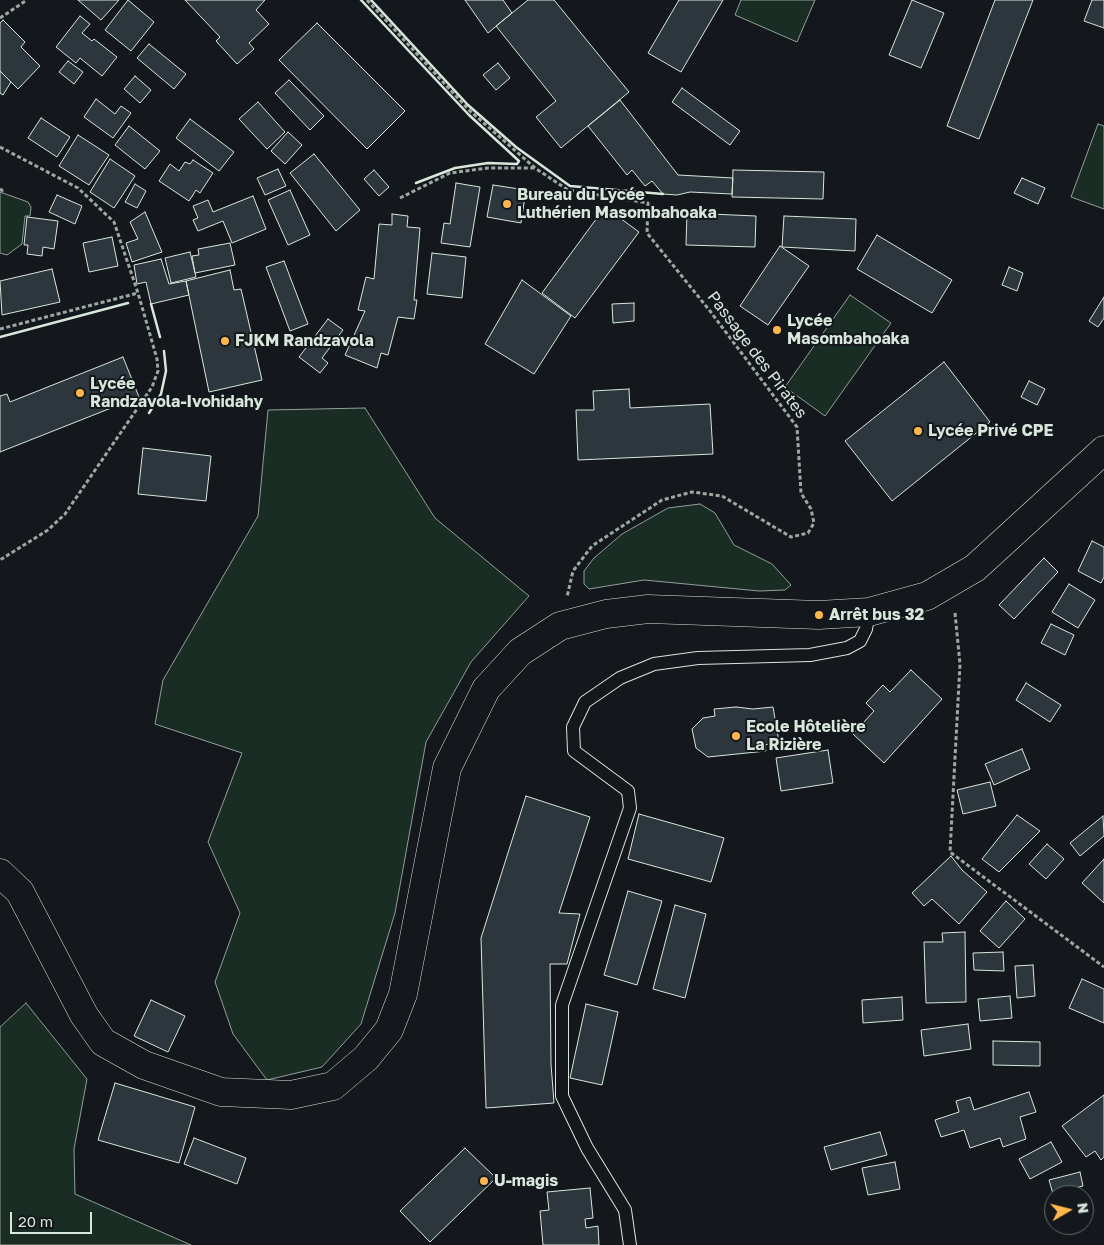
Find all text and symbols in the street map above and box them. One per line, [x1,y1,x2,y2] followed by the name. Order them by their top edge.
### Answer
[517,185,717,223] place label: Bureau du Lycée Luthérien Masombahoaka
[501,198,513,210] marker: Bureau du Lycée Luthérien Masombahoaka
[703,288,811,422] street label: Passage des Pirates
[787,311,909,349] place label: Lycée Masombahoaka
[771,324,783,336] marker: Lycée Masombahoaka
[235,331,374,351] place label: FJKM Randzavola
[219,335,231,347] marker: FJKM Randzavola
[90,374,263,412] place label: Lycée Randzavola-Ivohidahy
[74,387,86,399] marker: Lycée Randzavola-Ivohidahy
[928,421,1053,441] place label: Lycée Privé CPE
[912,425,924,437] marker: Lycée Privé CPE
[829,605,924,625] place label: Arrêt bus 32
[813,609,825,621] marker: Arrêt bus 32
[746,717,866,755] place label: Ecole Hôtelière La Rizière
[730,730,742,742] marker: Ecole Hôtelière La Rizière
[494,1171,558,1191] place label: U-magis
[478,1175,490,1187] marker: U-magis
[1044,1185,1094,1235] north arrow
[12,1202,95,1234] scale bar
[1074,1202,1093,1214] text: N
[18,1212,53,1230] text: 20 m

